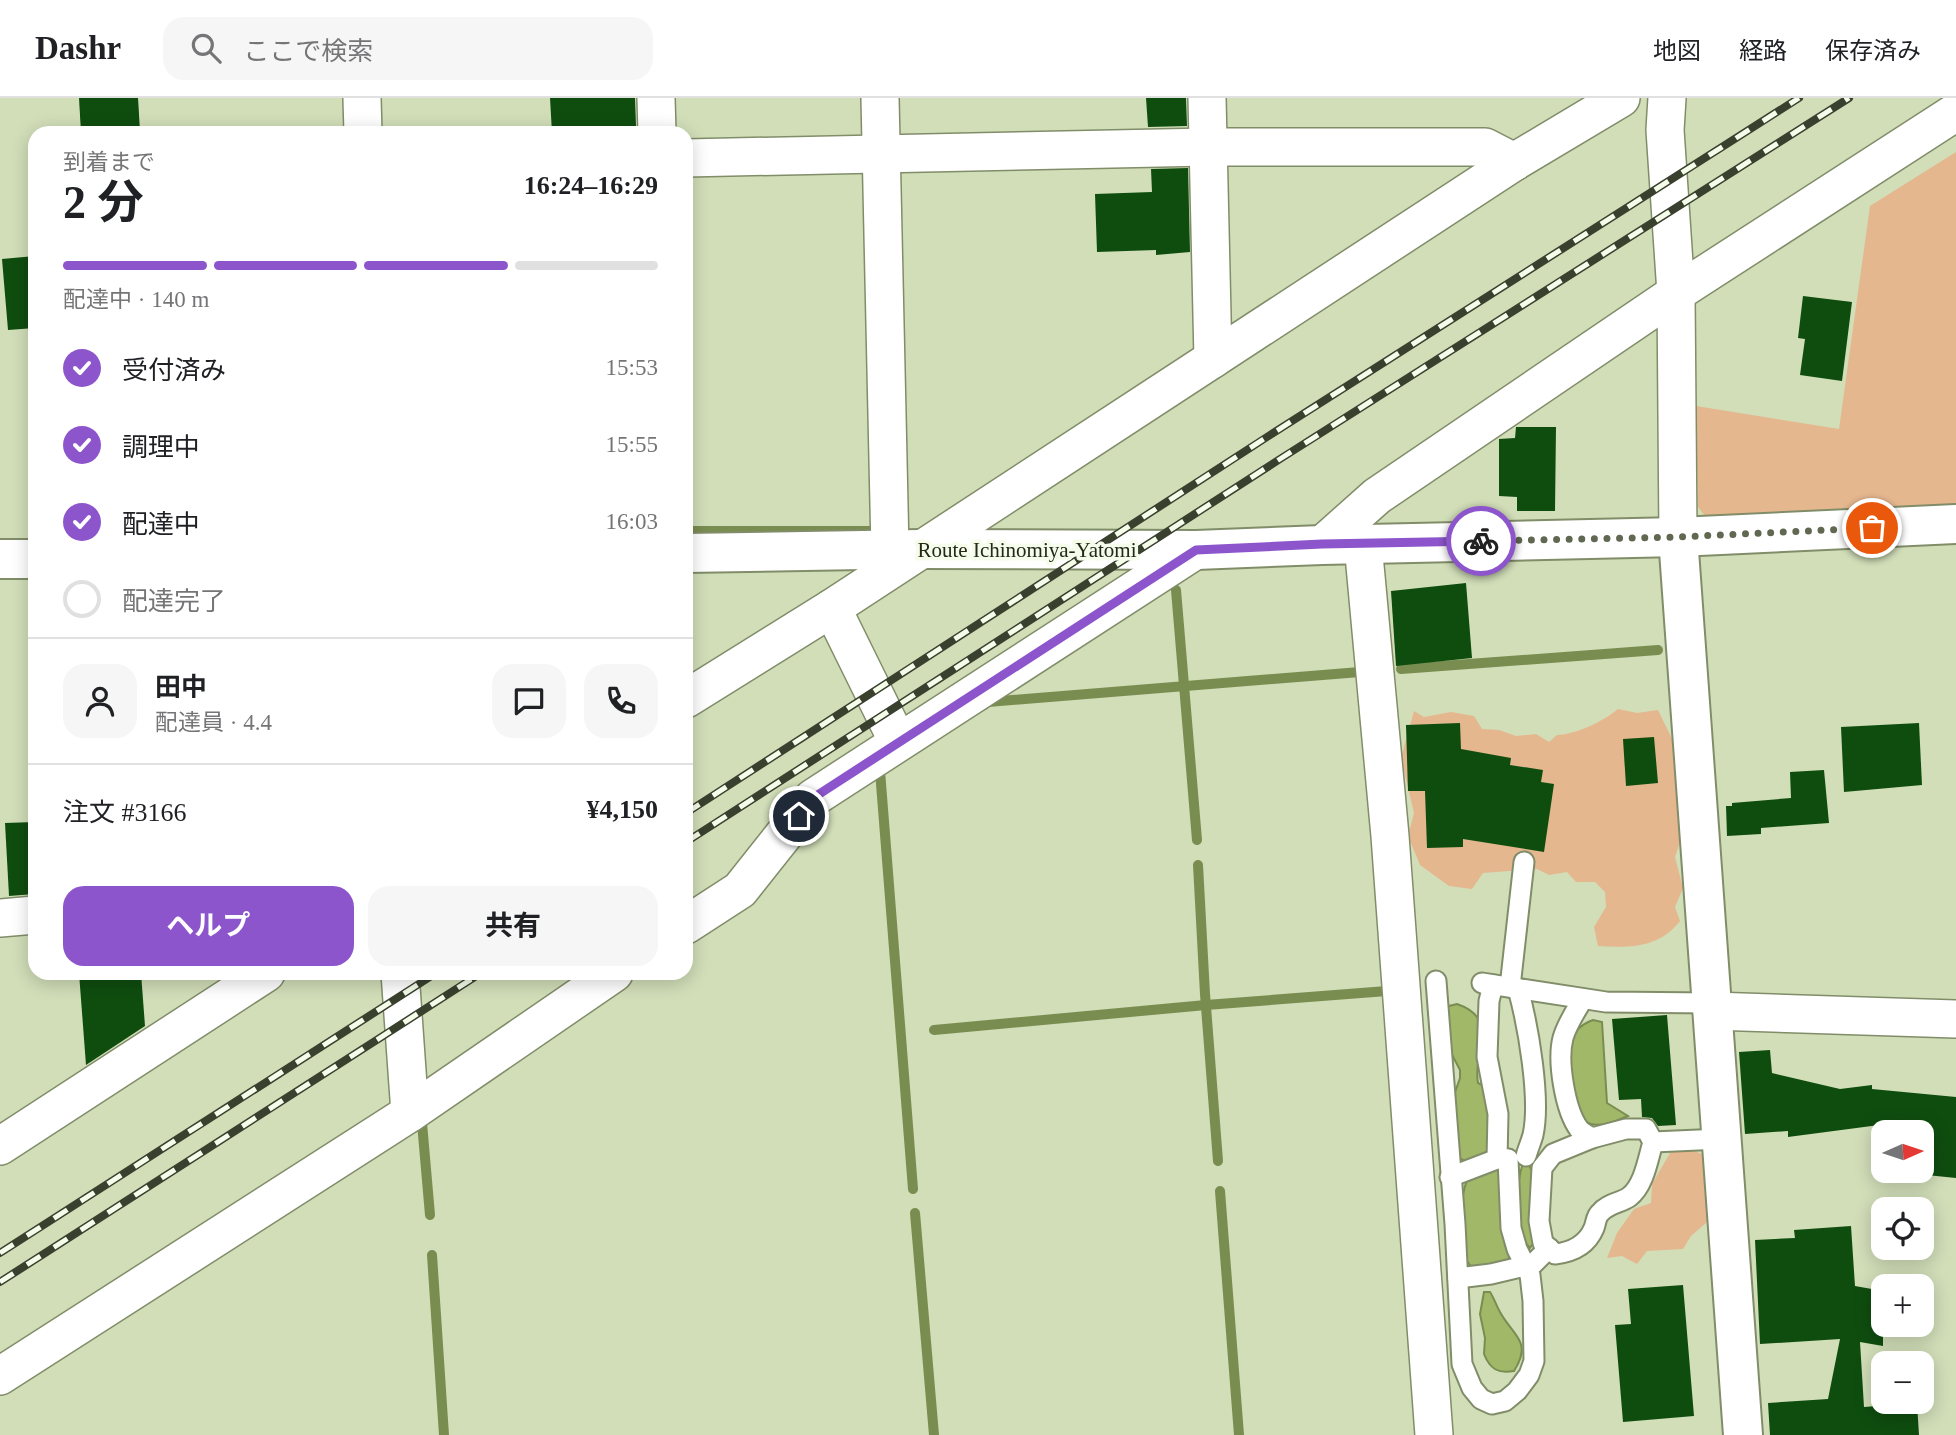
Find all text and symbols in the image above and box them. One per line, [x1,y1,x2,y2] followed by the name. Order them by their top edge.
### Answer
[163,17,653,80] search box
[187,29,225,67] icon: search
[35,30,121,66] text: Dashr
[243,37,373,66] text: ここで検索
[1653,38,1701,64] text: 地図
[1739,38,1787,64] text: 経路
[1825,38,1921,64] text: 保存済み
[63,150,155,175] text: 到着まで
[524,171,658,200] text: 16:24–16:29
[63,177,144,228] text: 2 分
[63,287,209,312] text: 配達中 · 140 m
[63,349,101,387] icon: check
[606,355,658,380] text: 15:53
[122,356,226,385] text: 受付済み
[63,426,101,464] icon: check
[606,432,658,457] text: 15:55
[122,433,200,462] text: 調理中
[1842,498,1902,558] pin
[63,503,101,541] icon: check
[1446,506,1516,576] courier
[606,509,658,534] text: 16:03
[1853,509,1891,547] icon: bag
[122,510,200,539] text: 配達中
[1462,522,1500,560] icon: bike
[918,538,1137,562] street label: Route Ichinomiya-Yatomi
[122,587,226,616] text: 配達完了
[63,664,137,738] button: person
[492,664,566,738] button: chat
[584,664,658,738] button: phone
[155,673,207,702] text: 田中
[155,710,272,735] text: 配達員 · 4.4
[769,786,829,846] pin
[587,795,658,824] text: ¥4,150
[780,797,818,835] icon: home
[63,798,187,827] text: 注文 #3166
[63,886,354,966] button: ヘルプ
[368,886,658,966] button: 共有
[1871,1120,1934,1183] north arrow
[1871,1120,1934,1414] map controls
[1871,1197,1934,1260] button: locate
[1871,1274,1934,1337] button: +
[1871,1351,1934,1414] button: −

